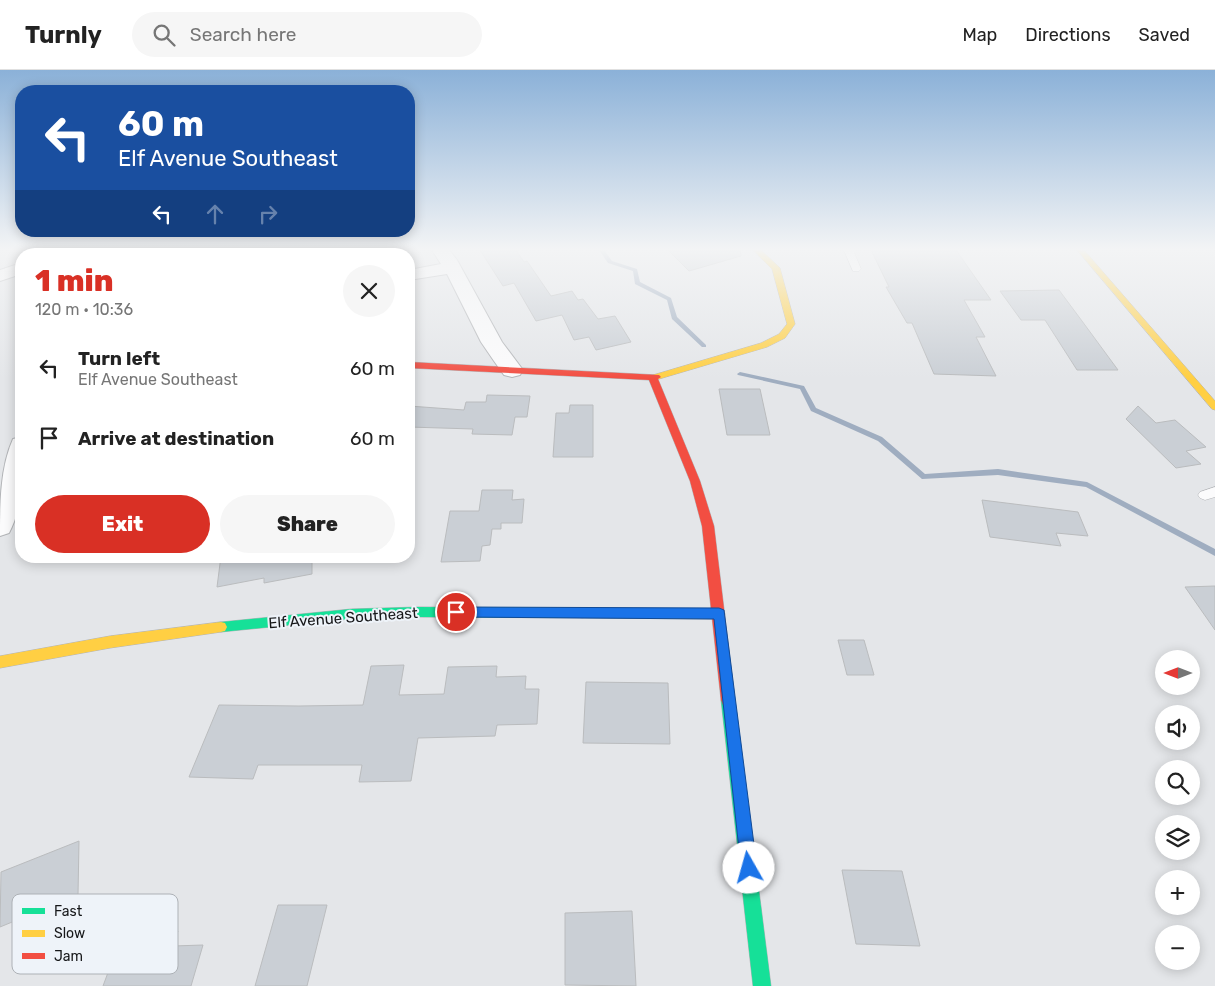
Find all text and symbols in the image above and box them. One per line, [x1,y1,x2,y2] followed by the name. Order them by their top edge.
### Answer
[132,12,482,57] search box
[25,21,102,49] text: Turnly
[150,21,178,49] icon: search
[190,23,296,46] text: Search here
[962,24,997,46] text: Map
[1025,24,1111,46] text: Directions
[1139,24,1190,46] text: Saved
[118,103,204,145] text: 60 m
[35,105,100,170] icon: left
[118,145,338,172] text: Elf Avenue Southeast
[148,200,176,228] icon: left
[201,200,229,228] icon: ahead
[254,200,282,228] icon: right
[35,263,113,299] text: 1 min
[343,265,395,317] button: close
[35,300,133,319] text: 120 m · 10:36
[78,347,160,370] text: Turn left
[35,354,63,382] icon: left
[350,357,395,380] text: 60 m
[78,370,238,389] text: Elf Avenue Southeast
[35,424,63,452] icon: arrive
[78,427,274,450] text: Arrive at destination
[350,427,395,450] text: 60 m
[35,495,210,553] button: Exit
[220,495,395,553] button: Share
[435,591,477,633] pin
[442,598,470,626] icon: arrive
[268,604,418,632] street label: Elf Avenue Southeast
[1155,650,1200,695] north arrow
[1155,650,1200,970] map controls
[1155,705,1200,750] button: sound
[1155,760,1200,805] button: search
[1155,815,1200,860] button: layers
[722,841,774,893] position arrow
[1155,870,1200,915] button: +
[12,894,178,974] legend
[54,903,83,920] text: Fast
[54,925,85,942] text: Slow
[1155,925,1200,970] button: −
[54,948,83,965] text: Jam

